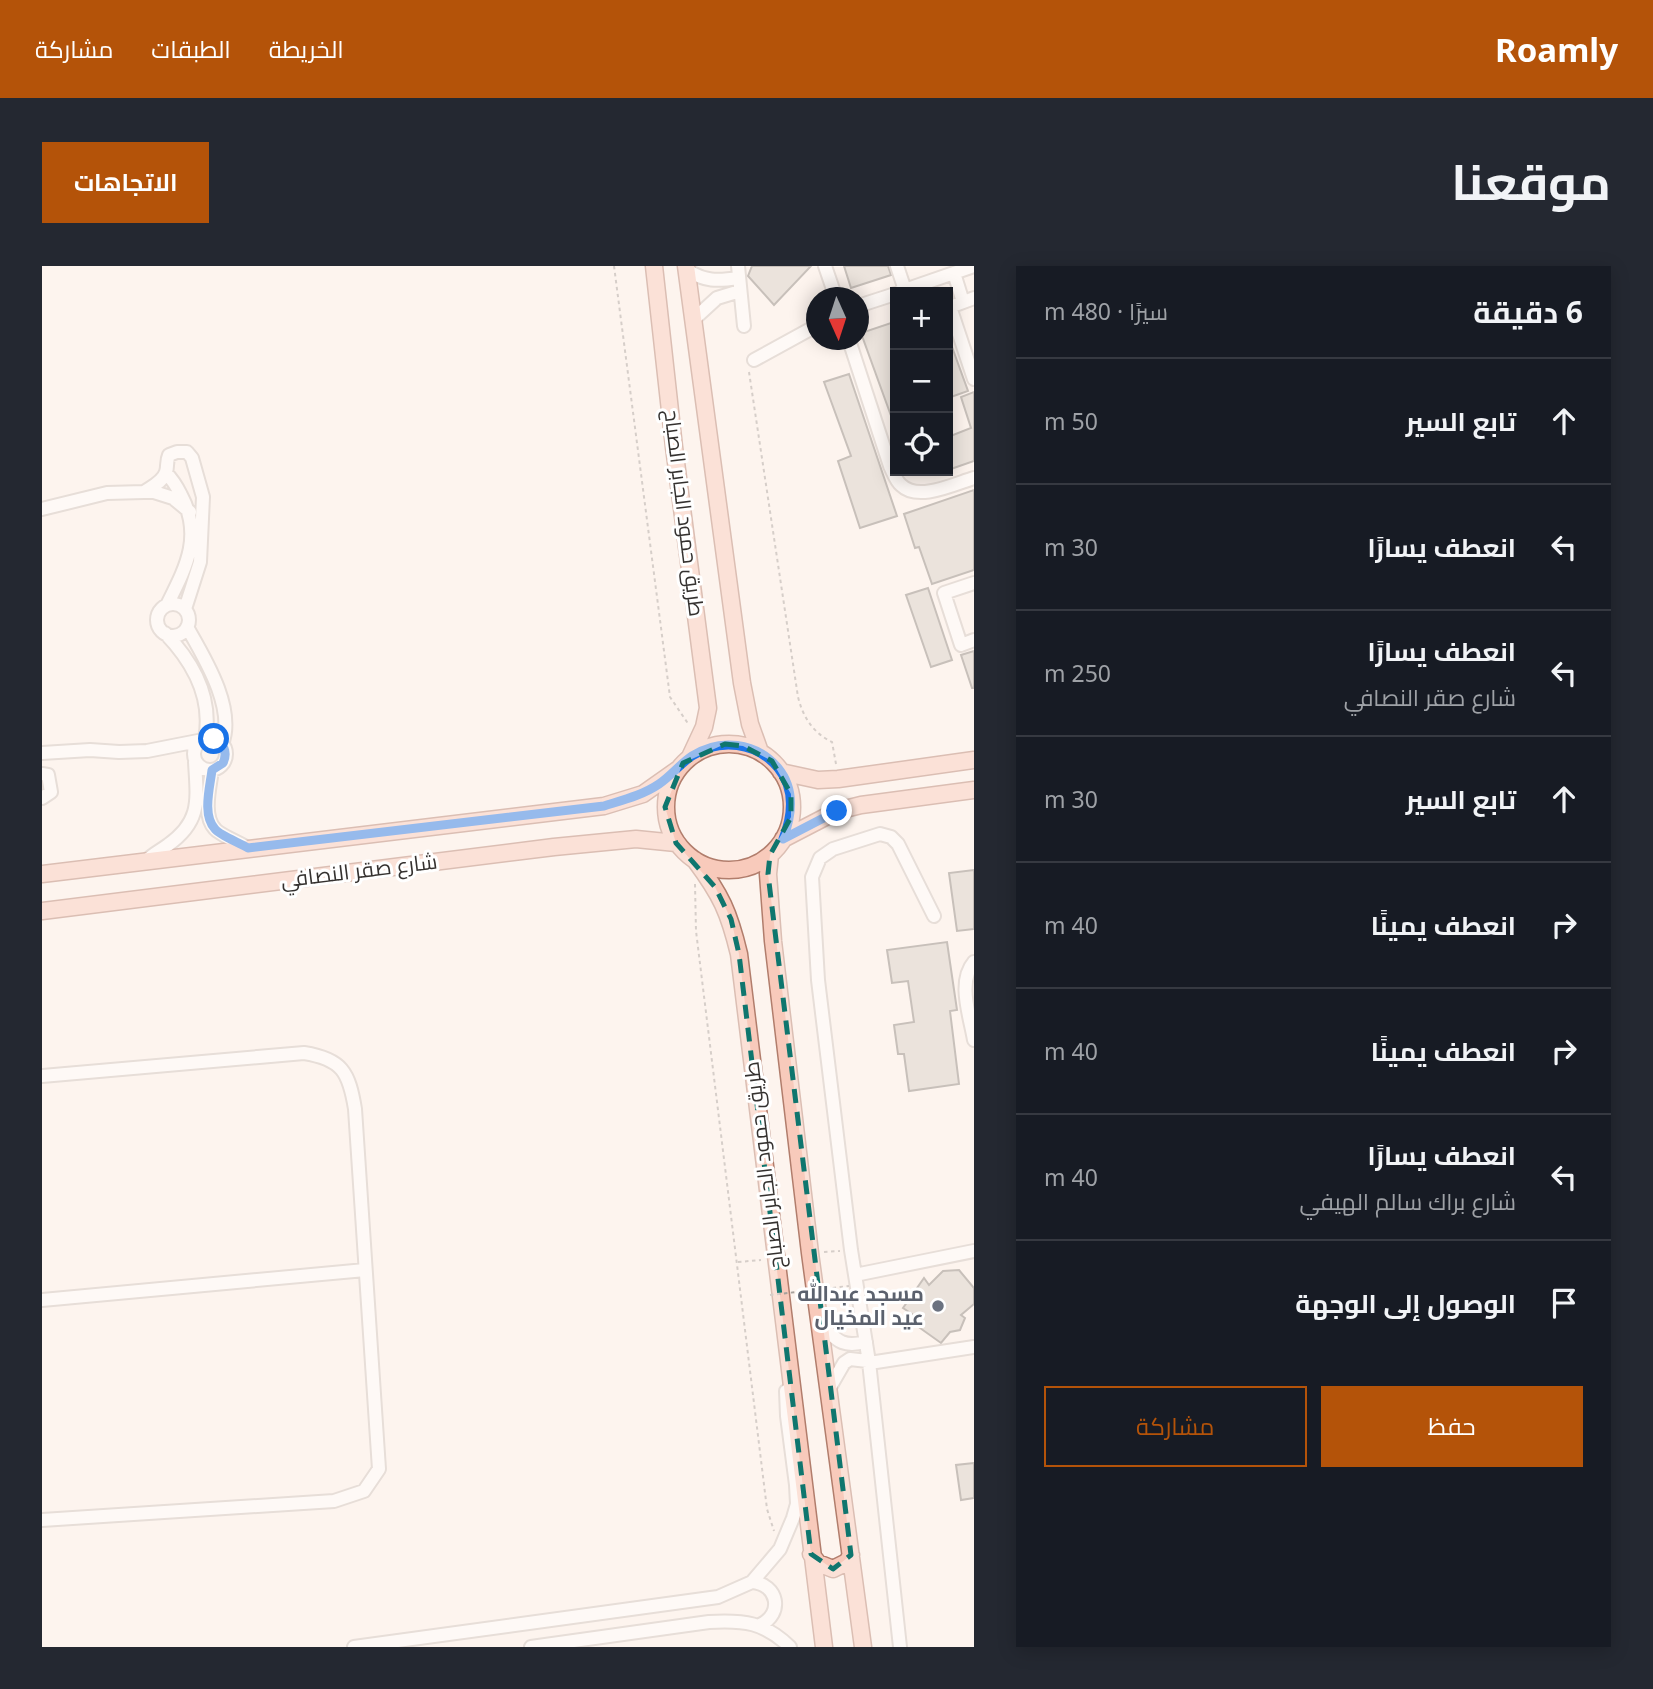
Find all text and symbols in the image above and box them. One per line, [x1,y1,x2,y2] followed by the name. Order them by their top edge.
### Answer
[1495,27,1618,72] text: Roamly
[35,32,113,65] text: مشاركة
[151,32,231,65] text: الطبقات
[269,32,344,65] text: الخريطة
[42,142,209,223] button: الاتجاهات
[1451,148,1611,214] text: موقعنا
[806,287,869,350] north arrow
[890,287,953,476] map controls
[890,287,953,350] button: +
[1473,291,1583,332] text: 6 دقيقة
[1044,295,1168,327] text: سيرًا · 480 m
[890,350,953,413] button: −
[1545,402,1583,440] icon: ahead
[1406,403,1516,439] text: تابع السير
[1044,405,1098,437] text: 50 m
[657,408,712,618] street label: طريق حمود الجابر الصباح
[890,413,953,476] button: locate
[1545,528,1583,566] icon: left
[1367,529,1516,565] text: انعطف يسارًا
[1044,531,1098,563] text: 30 m
[1367,633,1516,669] text: انعطف يسارًا
[1545,654,1583,692] icon: left
[1044,657,1111,689] text: 250 m
[1344,681,1516,713] text: شارع صقر النصافي
[198,723,229,754] route start
[1545,780,1583,818] icon: ahead
[1406,781,1516,817] text: تابع السير
[1044,783,1098,815] text: 30 m
[821,795,852,826] route end
[279,847,439,896] street label: شارع صقر النصافي
[1545,906,1583,944] icon: right
[1371,907,1516,943] text: انعطف يمينًا
[1044,909,1098,941] text: 40 m
[1545,1032,1583,1070] icon: right
[1371,1033,1516,1069] text: انعطف يمينًا
[1044,1035,1098,1067] text: 40 m
[736,1060,791,1270] street label: طريق حمود الجابر الصباح
[1367,1137,1516,1173] text: انعطف يسارًا
[1545,1158,1583,1196] icon: left
[1044,1161,1098,1193] text: 40 m
[1299,1185,1516,1217] text: شارع براك سالم الهيفي
[797,1279,924,1331] place label: مسجد عبدالله عيد المخيال
[1545,1284,1583,1322] icon: arrive
[1295,1285,1516,1321] text: الوصول إلى الوجهة
[930,1298,946,1314] marker: مسجد عبدالله عيد المخيال
[1044,1386,1307,1467] button: مشاركة
[1321,1386,1583,1467] button: حفظ

